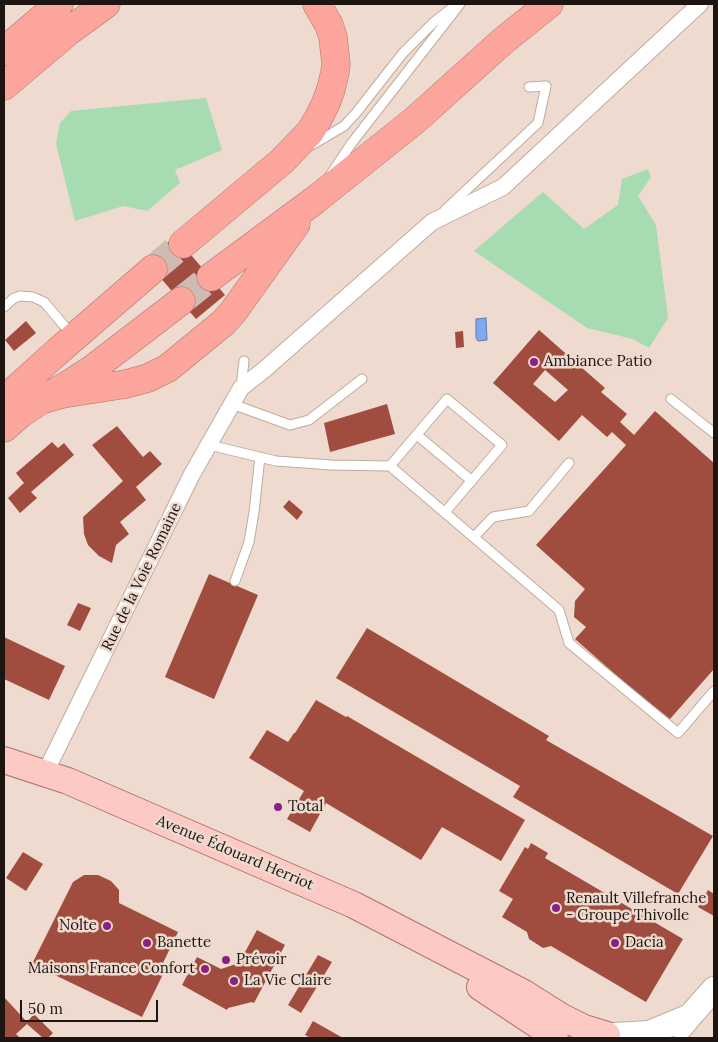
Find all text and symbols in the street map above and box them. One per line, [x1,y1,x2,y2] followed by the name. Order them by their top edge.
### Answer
[544,353,652,371] place label: Ambiance Patio
[528,356,540,368] marker: Ambiance Patio
[98,500,186,654] street label: Rue de la Voie Romaine
[288,798,323,816] place label: Total
[272,801,284,813] marker: Total
[154,812,316,894] street label: Avenue Édouard Herriot
[566,890,706,925] place label: Renault Villefranche - Groupe Thivolle
[550,902,562,914] marker: Renault Villefranche - Groupe Thivolle
[59,917,97,935] place label: Nolte
[101,920,113,932] marker: Nolte
[157,934,211,952] place label: Banette
[625,934,664,952] place label: Dacia
[141,937,153,949] marker: Banette
[609,937,621,949] marker: Dacia
[236,951,287,969] place label: Prévoir
[220,954,232,966] marker: Prévoir
[28,960,195,978] place label: Maisons France Confort
[199,963,211,975] marker: Maisons France Confort
[244,972,332,990] place label: La Vie Claire
[228,975,240,987] marker: La Vie Claire
[22,990,160,1022] scale bar
[28,999,63,1018] text: 50 m

